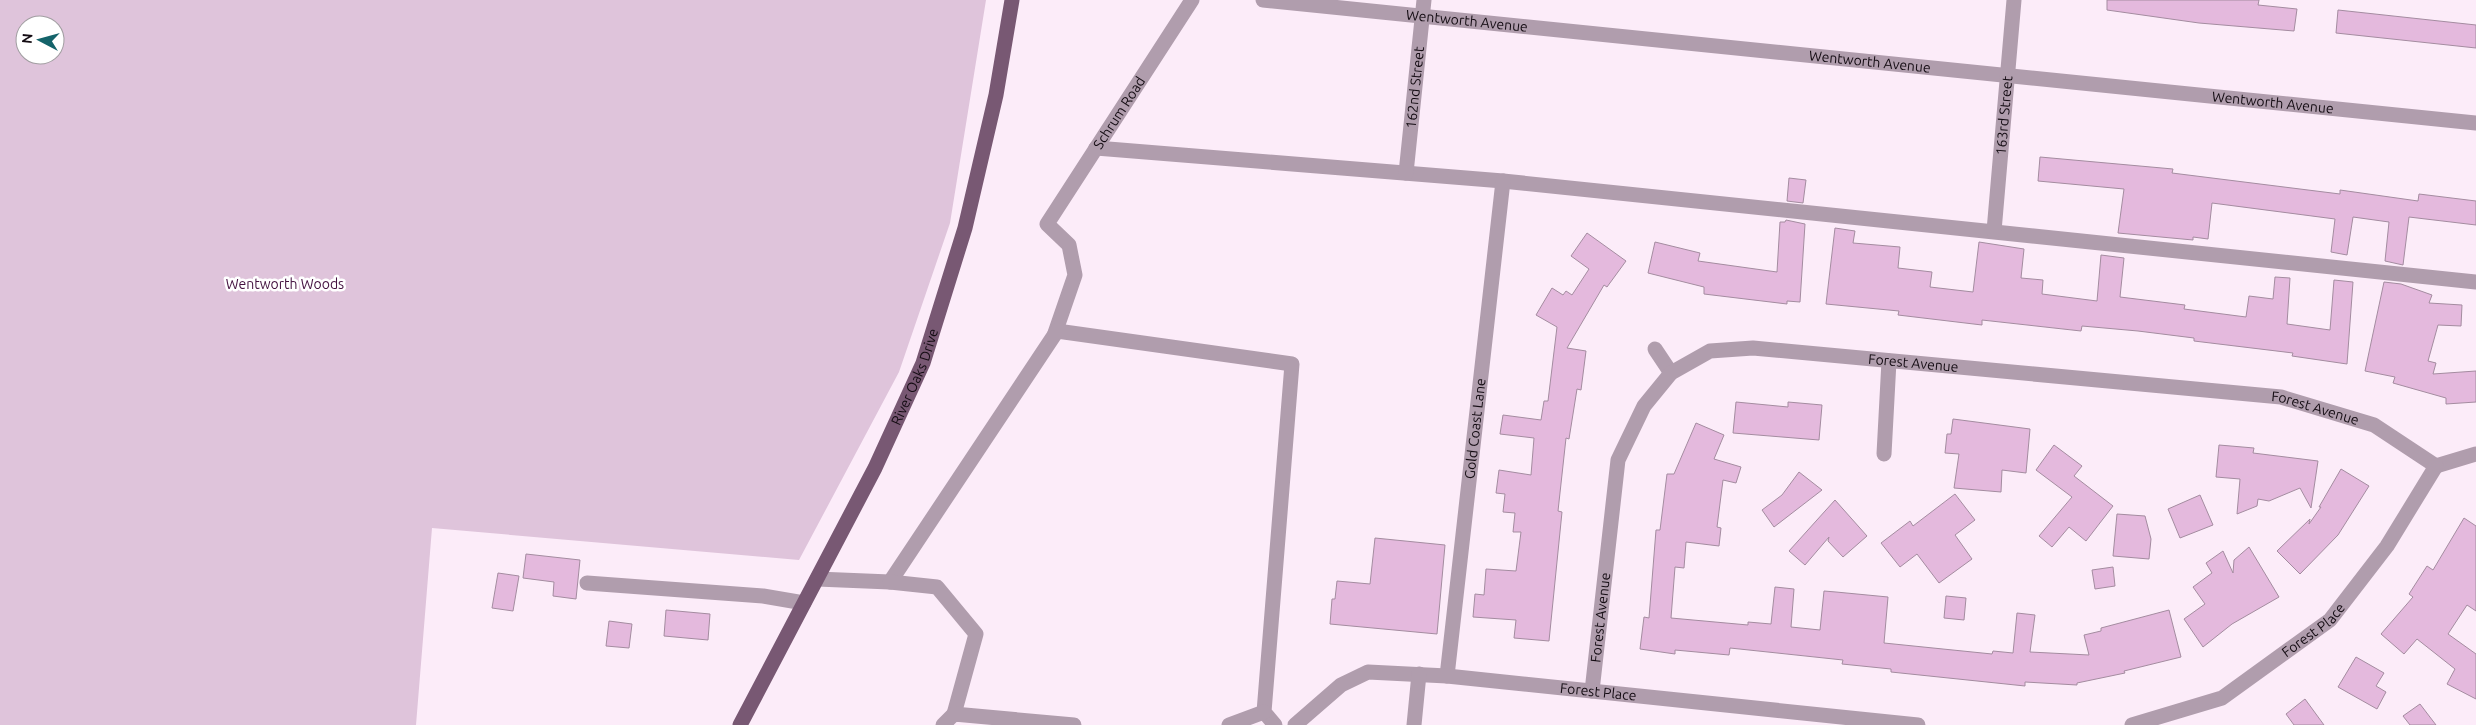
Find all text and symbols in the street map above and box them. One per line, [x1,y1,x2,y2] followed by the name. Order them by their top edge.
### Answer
[1405,7,1529,35] street label: Wentworth Avenue
[15,15,65,65] north arrow
[19,33,36,45] text: N
[1403,45,1427,129] street label: 162nd Street
[1808,47,1932,76] street label: Wentworth Avenue
[1090,74,1148,152] street label: Schrum Road
[1993,75,2015,156] street label: 163rd Street
[2211,88,2334,117] street label: Wentworth Avenue
[226,276,344,292] park label: Wentworth Woods
[888,327,941,427] street label: River Oaks Drive
[1868,351,1959,375] street label: Forest Avenue
[1461,377,1489,480] street label: Gold Coast Lane
[2271,388,2361,428] street label: Forest Avenue
[1587,572,1613,663] street label: Forest Avenue
[2279,600,2348,660] street label: Forest Place
[1559,680,1637,704] street label: Forest Place

